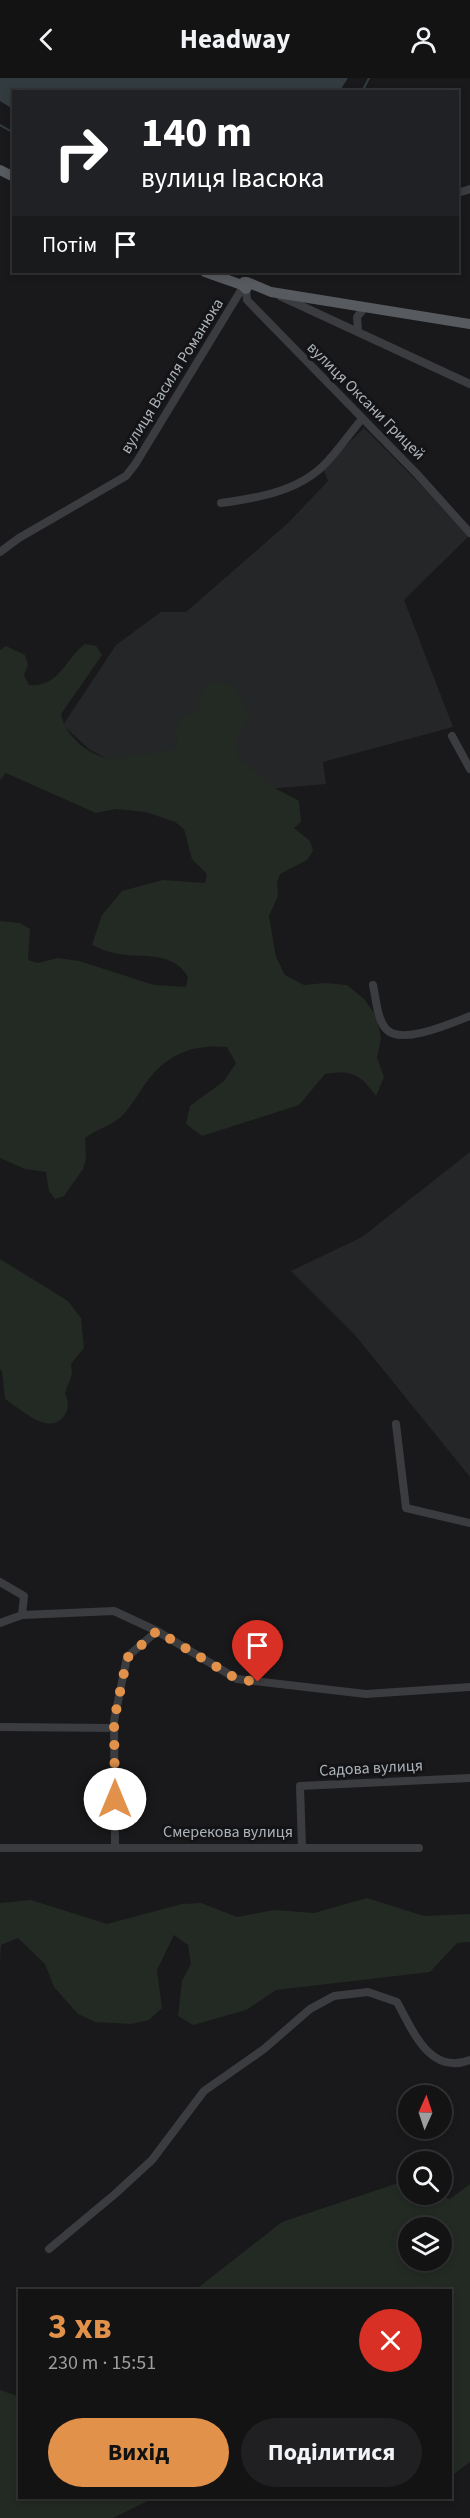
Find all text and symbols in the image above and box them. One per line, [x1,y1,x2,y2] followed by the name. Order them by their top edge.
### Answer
[180,20,290,59] text: Headway
[30,23,63,56] icon: back
[407,23,440,56] icon: person
[141,103,252,163] text: 140 m
[42,114,120,192] icon: right
[141,159,324,198] text: вулиця Івасюка
[109,228,142,261] icon: arrive
[42,229,97,261] text: Потім
[115,294,229,458] street label: вулиця Василя Романюка
[302,337,430,465] street label: вулиця Оксани Грицей
[232,1620,283,1682] pin
[241,1629,274,1662] icon: arrive
[319,1754,423,1782] street label: Садова вулиця
[83,1767,147,1831] position arrow
[163,1821,293,1843] street label: Смерекова вулиця
[398,2085,452,2139] north arrow
[398,2085,452,2271] map controls
[398,2151,452,2205] button: search
[398,2217,452,2271] button: layers
[48,2301,112,2352] text: 3 хв
[359,2309,422,2372] button: close
[48,2349,156,2377] text: 230 m · 15:51
[48,2418,229,2487] button: Вихід
[241,2418,422,2487] button: Поділитися

